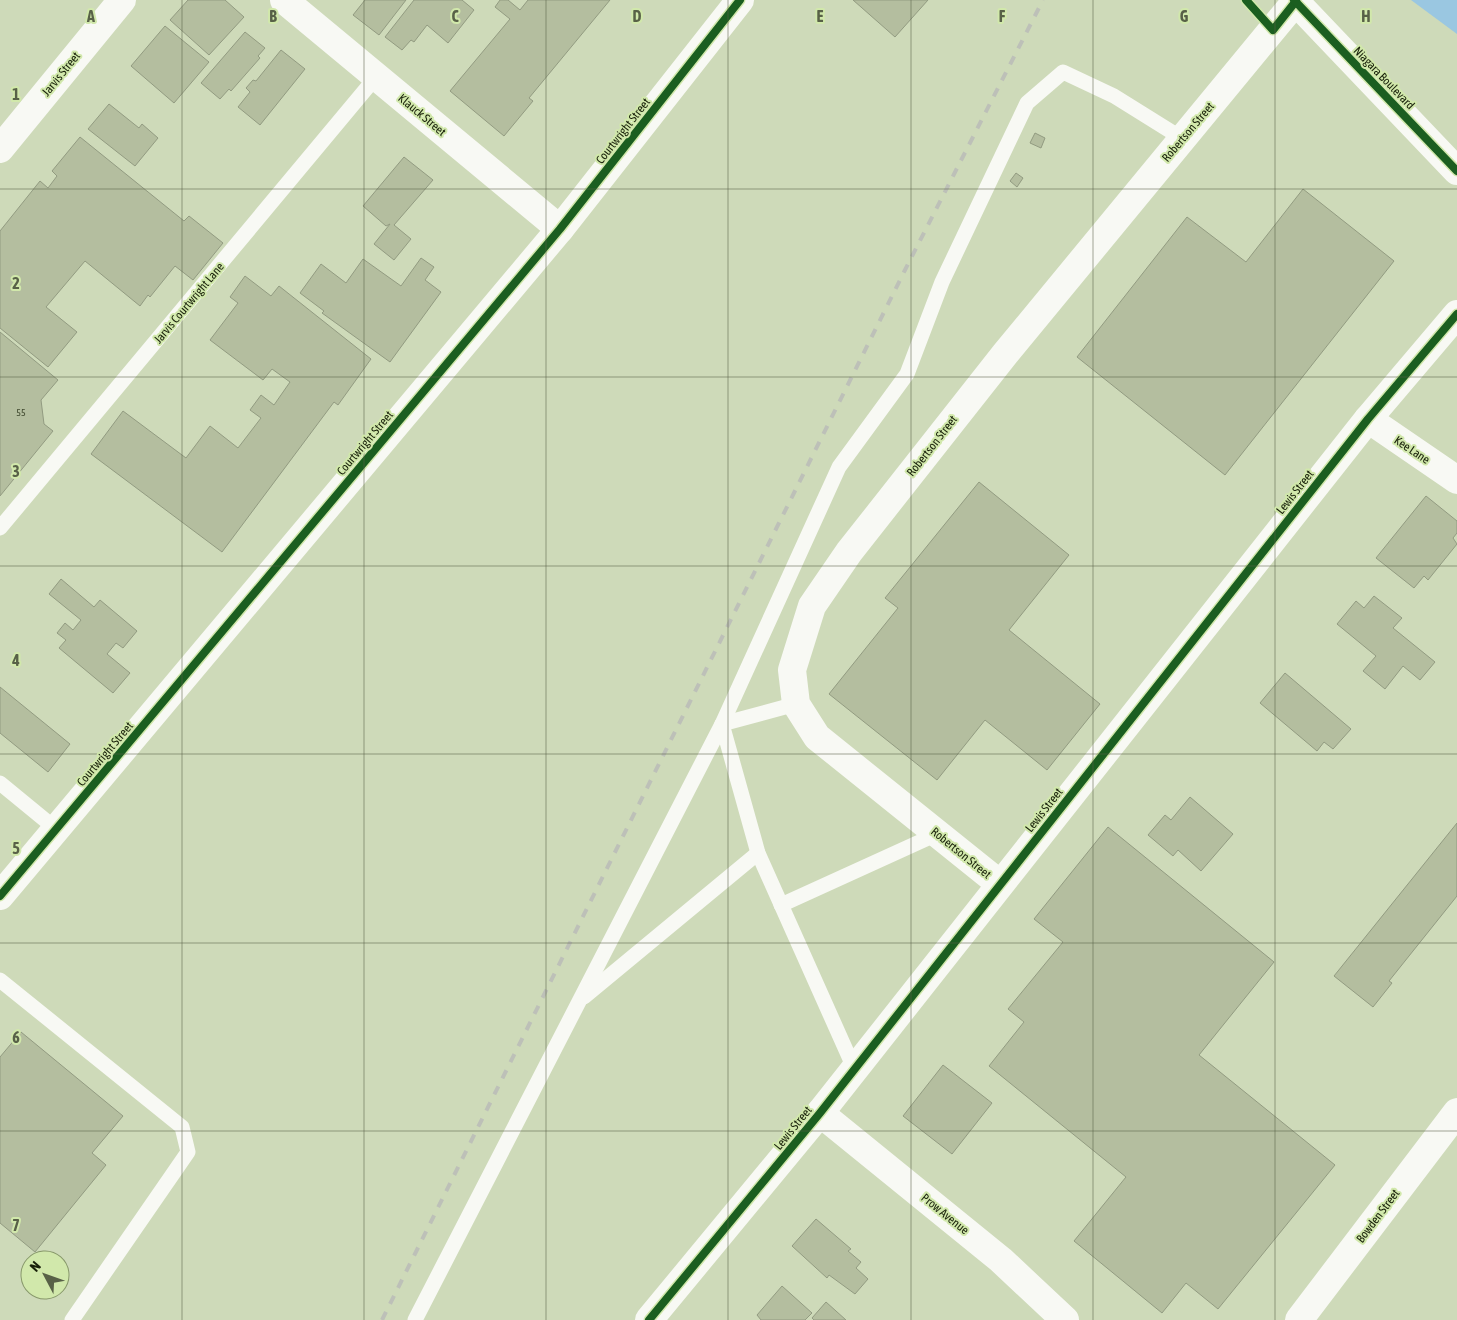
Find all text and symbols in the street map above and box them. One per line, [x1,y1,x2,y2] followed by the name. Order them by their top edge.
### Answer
[86,7,95,25] text: A
[269,7,277,25] text: B
[451,7,459,25] text: C
[633,7,642,25] text: D
[817,7,824,25] text: E
[999,7,1006,25] text: F
[1180,7,1189,25] text: G
[1361,7,1371,25] text: H
[1351,44,1417,112] street label: Niagara Boulevard
[39,49,83,99] street label: Jarvis Street
[12,85,20,103] text: 1
[395,91,449,139] street label: Klauck Street
[593,95,653,167] street label: Courtwright Street
[1159,99,1217,165] street label: Robertson Street
[151,260,227,346] street label: Jarvis Courtwright Lane
[12,274,20,292] text: 2
[16,407,26,418] house number: 55
[334,408,396,478] street label: Courtwright Street
[904,412,960,479] street label: Robertson Street
[1392,433,1432,467] street label: Kee Lane
[12,462,20,480] text: 3
[1273,467,1317,517] street label: Lewis Street
[11,651,20,669] text: 4
[74,719,136,789] street label: Courtwright Street
[1022,785,1066,835] street label: Lewis Street
[928,824,994,882] street label: Robertson Street
[12,839,20,857] text: 5
[12,1028,20,1046] text: 6
[771,1103,815,1153] street label: Lewis Street
[1353,1186,1403,1245] street label: Bowden Street
[918,1191,972,1237] street label: Prow Avenue
[12,1216,20,1234] text: 7
[20,1250,70,1300] north arrow
[26,1258,44,1275] text: N

